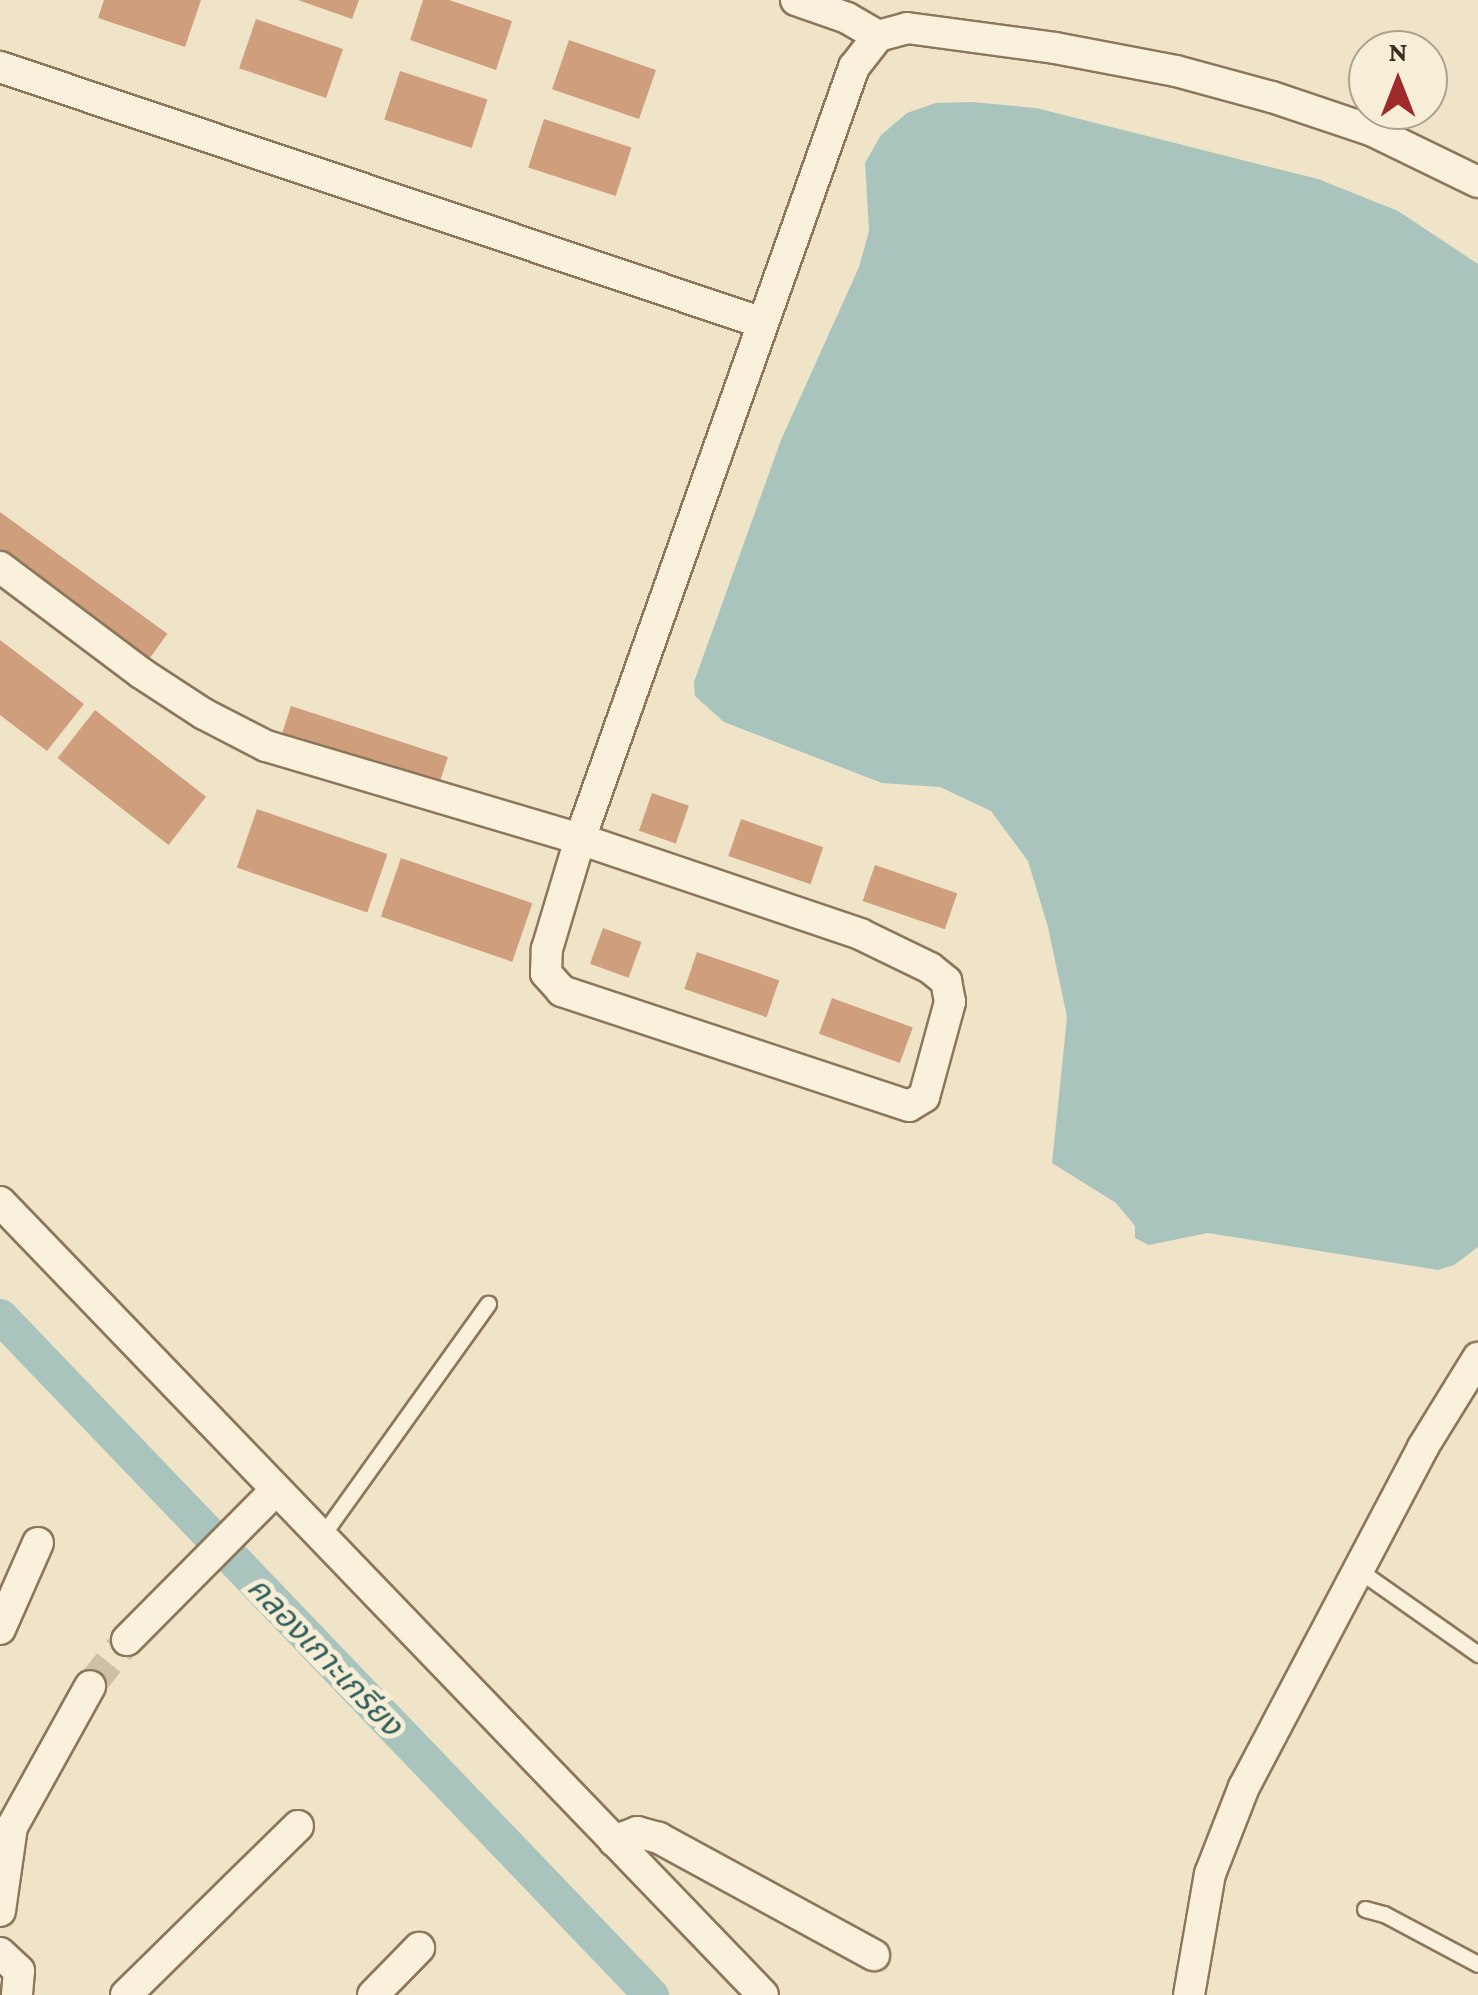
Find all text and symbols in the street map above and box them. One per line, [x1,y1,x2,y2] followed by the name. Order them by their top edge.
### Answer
[1348,30,1448,130] north arrow
[1388,36,1408,67] text: N
[240,1568,410,1744] water label: คลองเกาะเกรียง

